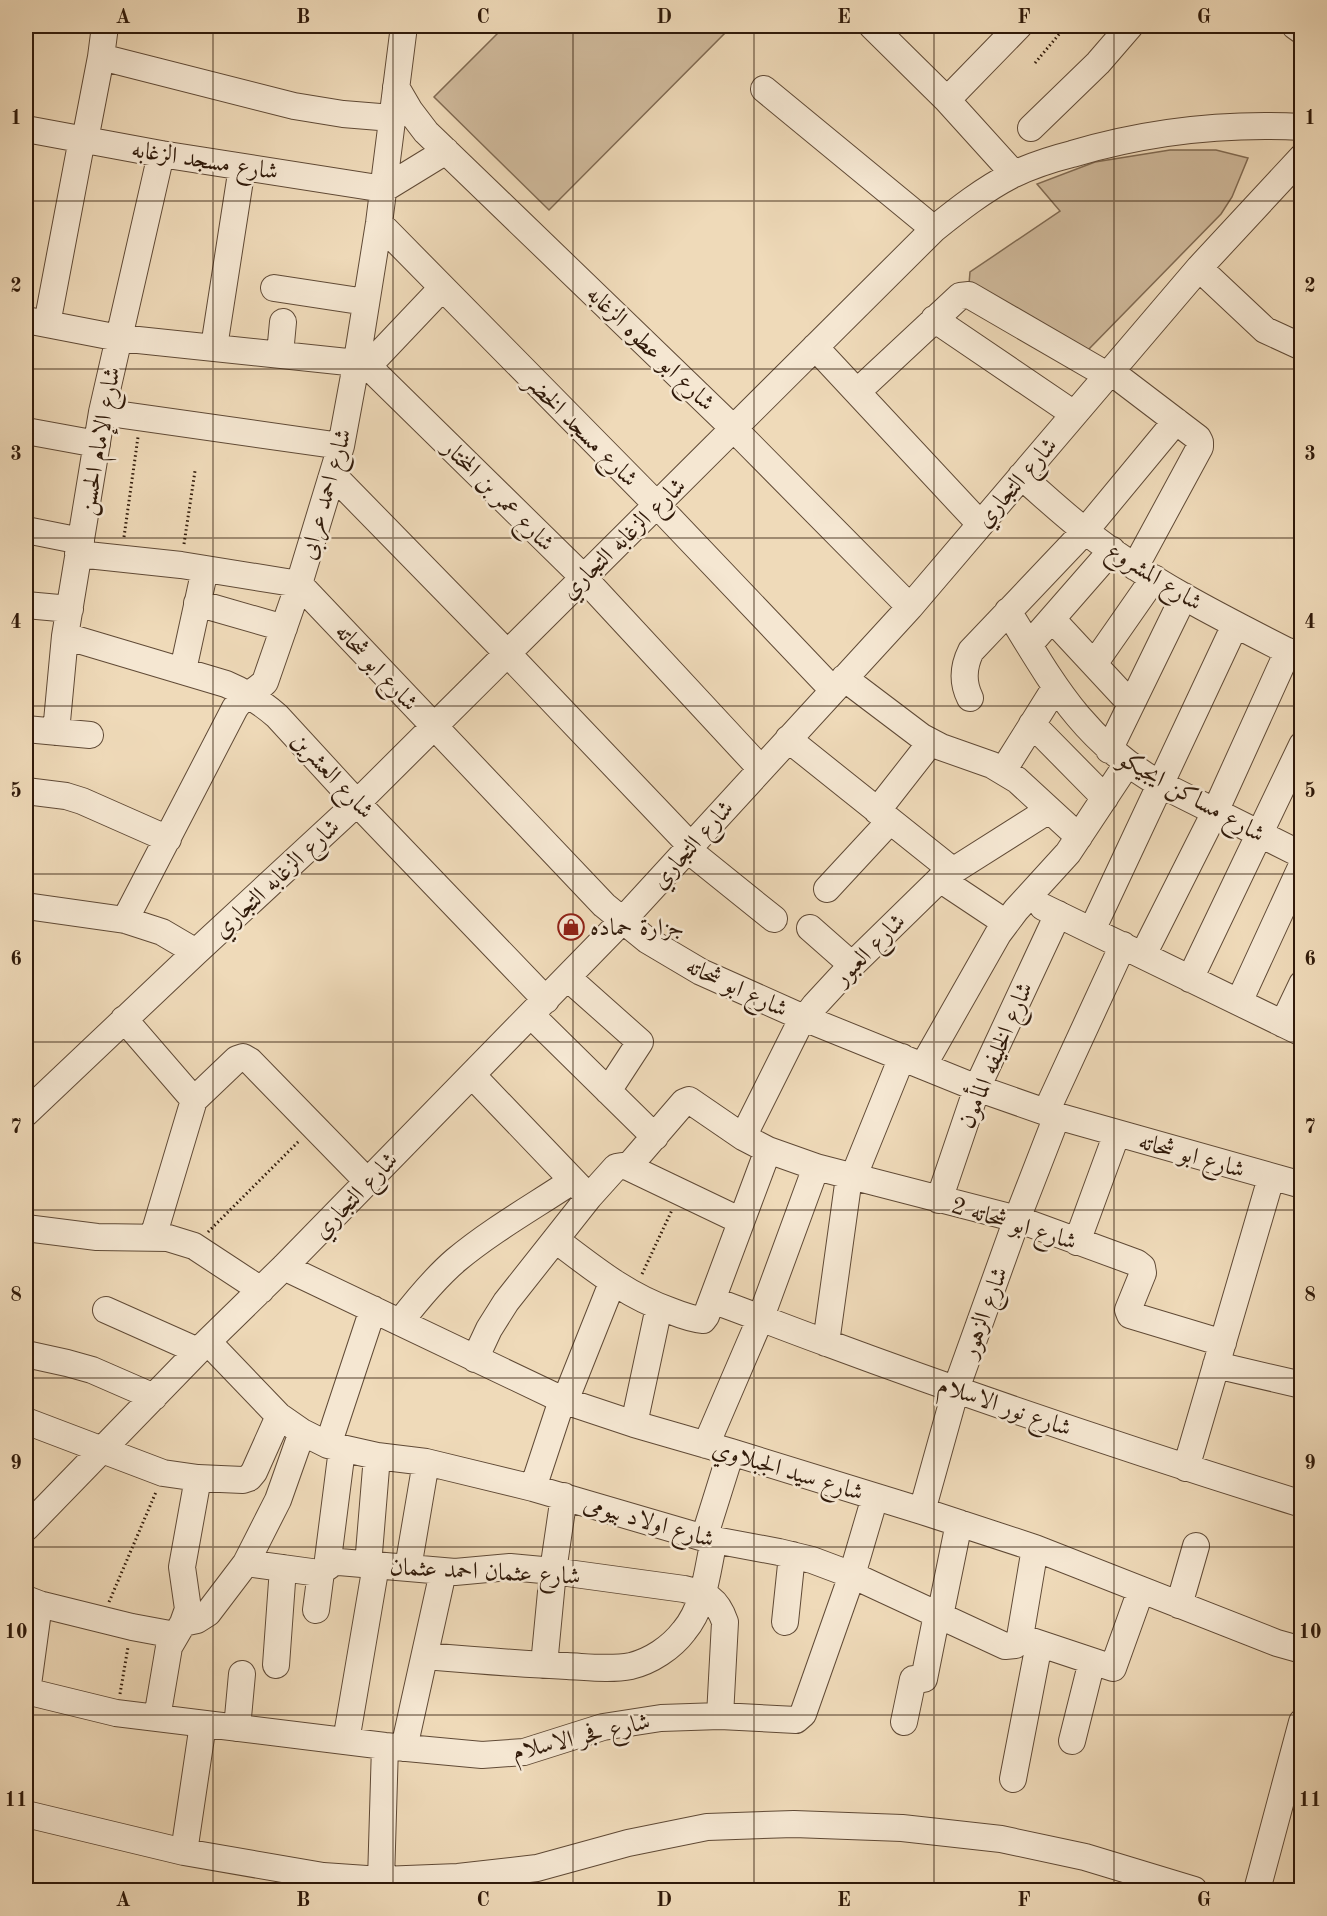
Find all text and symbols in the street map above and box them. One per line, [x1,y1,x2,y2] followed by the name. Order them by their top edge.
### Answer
[115,8,131,28] text: A
[296,8,310,28] text: B
[476,8,490,28] text: C
[656,8,672,28] text: D
[837,8,851,28] text: E
[1017,8,1031,28] text: F
[1197,8,1211,28] text: G
[10,109,22,129] text: 1
[1304,109,1316,129] text: 1
[129,138,280,191] street label: شارع مسجد الزغابه
[10,277,22,297] text: 2
[1304,277,1316,297] text: 2
[577,282,719,421] street label: شارع ابو عطوه الزغابه
[76,365,133,519] street label: شارع الإمام الحسن
[513,368,641,496] street label: شارع مسجد الخضر
[297,426,363,564] street label: شارع احمد عرابى
[432,434,558,561] street label: شارع عمر بن المختار
[972,434,1067,537] street label: شارع التجاري
[10,445,22,465] text: 3
[1304,445,1316,465] text: 3
[557,474,695,609] street label: شارع الزغابه التجاري
[1099,539,1206,621] street label: شارع المشروع
[10,613,22,633] text: 4
[1304,613,1316,633] text: 4
[325,620,422,721] street label: شارع ابو شحاته
[282,729,377,828] street label: شارع العشرين
[1109,745,1269,853] street label: شارع مساكن ايجيكو
[10,781,22,802] text: 5
[1304,781,1316,802] text: 5
[648,796,744,898] street label: شارع التجاري
[209,815,349,948] street label: شارع الزغابه التجاري
[829,910,915,996] street label: شارع العبور
[556,912,586,942] shop icon: جزارة حماده
[590,917,684,941] place label: جزارة حماده
[10,950,22,970] text: 6
[1304,950,1316,970] text: 6
[679,955,791,1028] street label: شارع ابو شحاته
[949,976,1044,1135] street label: شارع الخليفه المأمون
[10,1118,22,1138] text: 7
[1304,1118,1316,1138] text: 7
[1134,1130,1247,1189] street label: شارع ابو شحاته
[310,1149,408,1248] street label: شارع التجاري
[946,1194,1079,1261] street label: شارع ابو شحاته 2
[957,1264,1019,1365] street label: شارع الزهور
[10,1286,22,1306] text: 8
[1304,1286,1316,1306] text: 8
[932,1374,1074,1449] street label: شارع نور الاسلام
[707,1438,866,1512] street label: شارع سيد الجبلاوي
[10,1454,22,1474] text: 9
[1304,1454,1316,1474] text: 9
[579,1493,717,1559] street label: شارع اولاد بيومى
[389,1556,581,1596] street label: شارع عثمان احمد عثمان
[4,1623,28,1643] text: 10
[1298,1623,1322,1643] text: 10
[510,1708,654,1772] street label: شارع فجر الاسلام
[4,1791,28,1811] text: 11
[1298,1791,1322,1811] text: 11
[115,1891,131,1911] text: A
[296,1891,310,1911] text: B
[476,1891,490,1911] text: C
[656,1891,672,1911] text: D
[837,1891,851,1911] text: E
[1017,1891,1031,1911] text: F
[1197,1891,1211,1911] text: G

